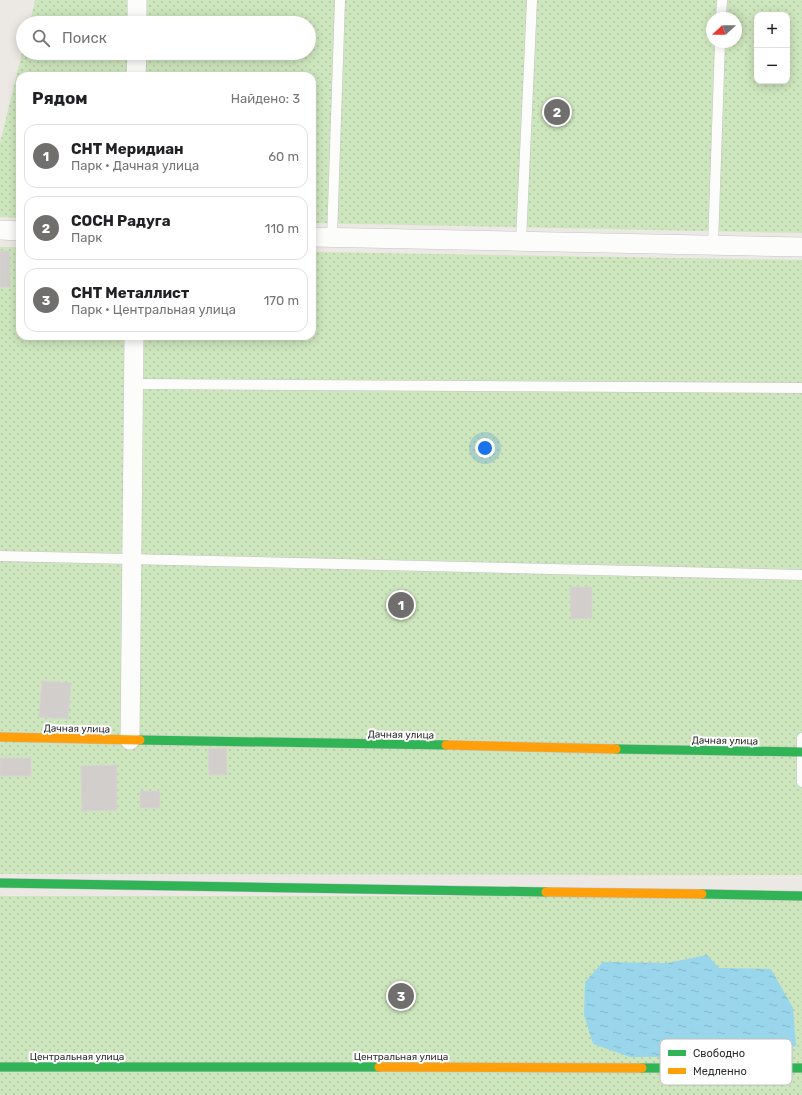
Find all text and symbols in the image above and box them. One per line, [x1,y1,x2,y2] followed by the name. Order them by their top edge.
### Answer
[706,12,742,48] north arrow
[754,12,790,84] map controls
[754,12,790,48] button: +
[16,16,316,60] search box
[30,27,52,49] icon: search
[62,29,107,47] text: Поиск
[754,48,790,84] button: −
[32,88,88,108] text: Рядом
[231,91,300,106] text: Найдено: 3
[544,97,570,127] pin: 2
[71,140,184,158] text: СНТ Меридиан
[43,149,49,164] text: 1
[268,149,299,164] text: 60 m
[71,158,199,173] text: Парк · Дачная улица
[71,212,171,230] text: СОСН Радуга
[42,221,50,236] text: 2
[265,221,299,236] text: 110 m
[71,230,102,245] text: Парк
[71,284,189,302] text: СНТ Металлист
[42,293,50,308] text: 3
[264,293,299,308] text: 170 m
[71,302,236,317] text: Парк · Центральная улица
[475,438,495,458] your location
[388,590,414,620] pin: 1
[44,722,110,736] street label: Дачная улица
[368,728,434,742] street label: Дачная улица
[692,734,758,748] street label: Дачная улица
[388,981,414,1011] pin: 3
[660,1039,792,1085] legend
[693,1047,745,1060] text: Свободно
[30,1051,124,1063] street label: Центральная улица
[354,1051,448,1063] street label: Центральная улица
[693,1065,747,1078] text: Медленно

